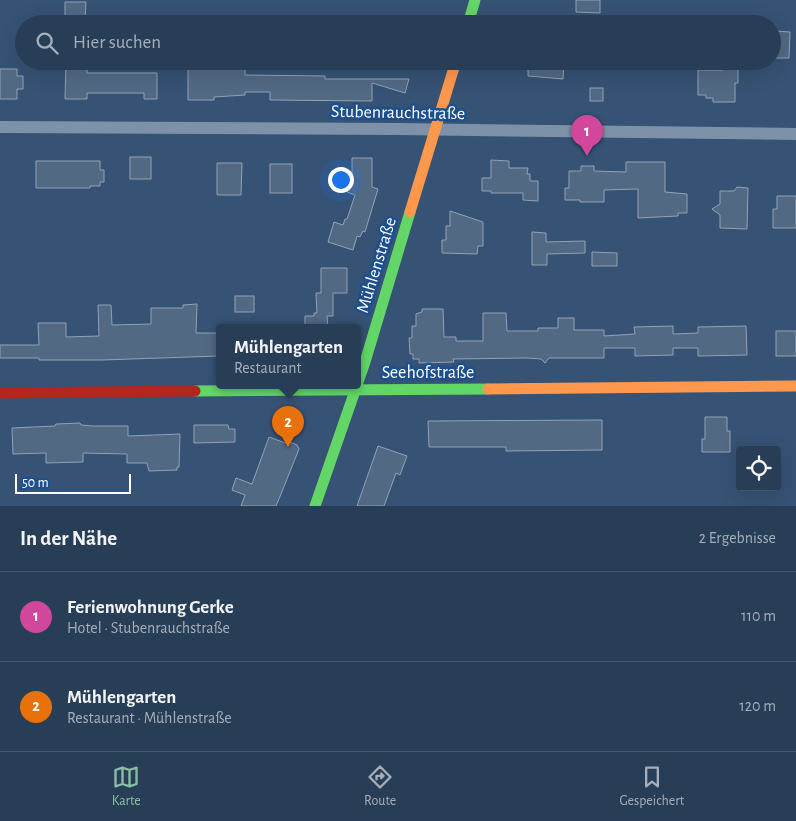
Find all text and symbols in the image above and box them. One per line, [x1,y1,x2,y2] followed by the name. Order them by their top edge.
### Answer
[15,15,781,70] search box
[33,29,61,57] icon: search
[73,33,161,52] text: Hier suchen
[331,103,465,123] street label: Stubenrauchstraße
[571,115,603,156] pin: 1
[328,167,354,193] your location
[354,215,400,315] street label: Mühlenstraße
[216,324,361,389] popup
[234,338,343,357] text: Mühlengarten
[234,360,302,376] text: Restaurant
[382,364,474,382] street label: Seehofstraße
[272,406,304,447] pin: 2
[736,446,781,491] map controls
[736,446,781,491] button: locate
[15,471,131,494] scale bar
[22,476,49,490] text: 50 m
[20,528,117,549] text: In der Nähe
[699,530,776,546] text: 2 Ergebnisse
[67,598,234,617] text: Ferienwohnung Gerke
[33,608,39,624] text: 1
[741,608,776,624] text: 110 m
[67,620,230,636] text: Hotel · Stubenrauchstraße
[67,688,176,707] text: Mühlengarten
[32,698,40,714] text: 2
[739,698,776,714] text: 120 m
[67,710,232,726] text: Restaurant · Mühlenstraße
[112,763,141,810] tab: Karte
[364,763,396,810] tab: Route
[619,763,684,810] tab: Gespeichert

